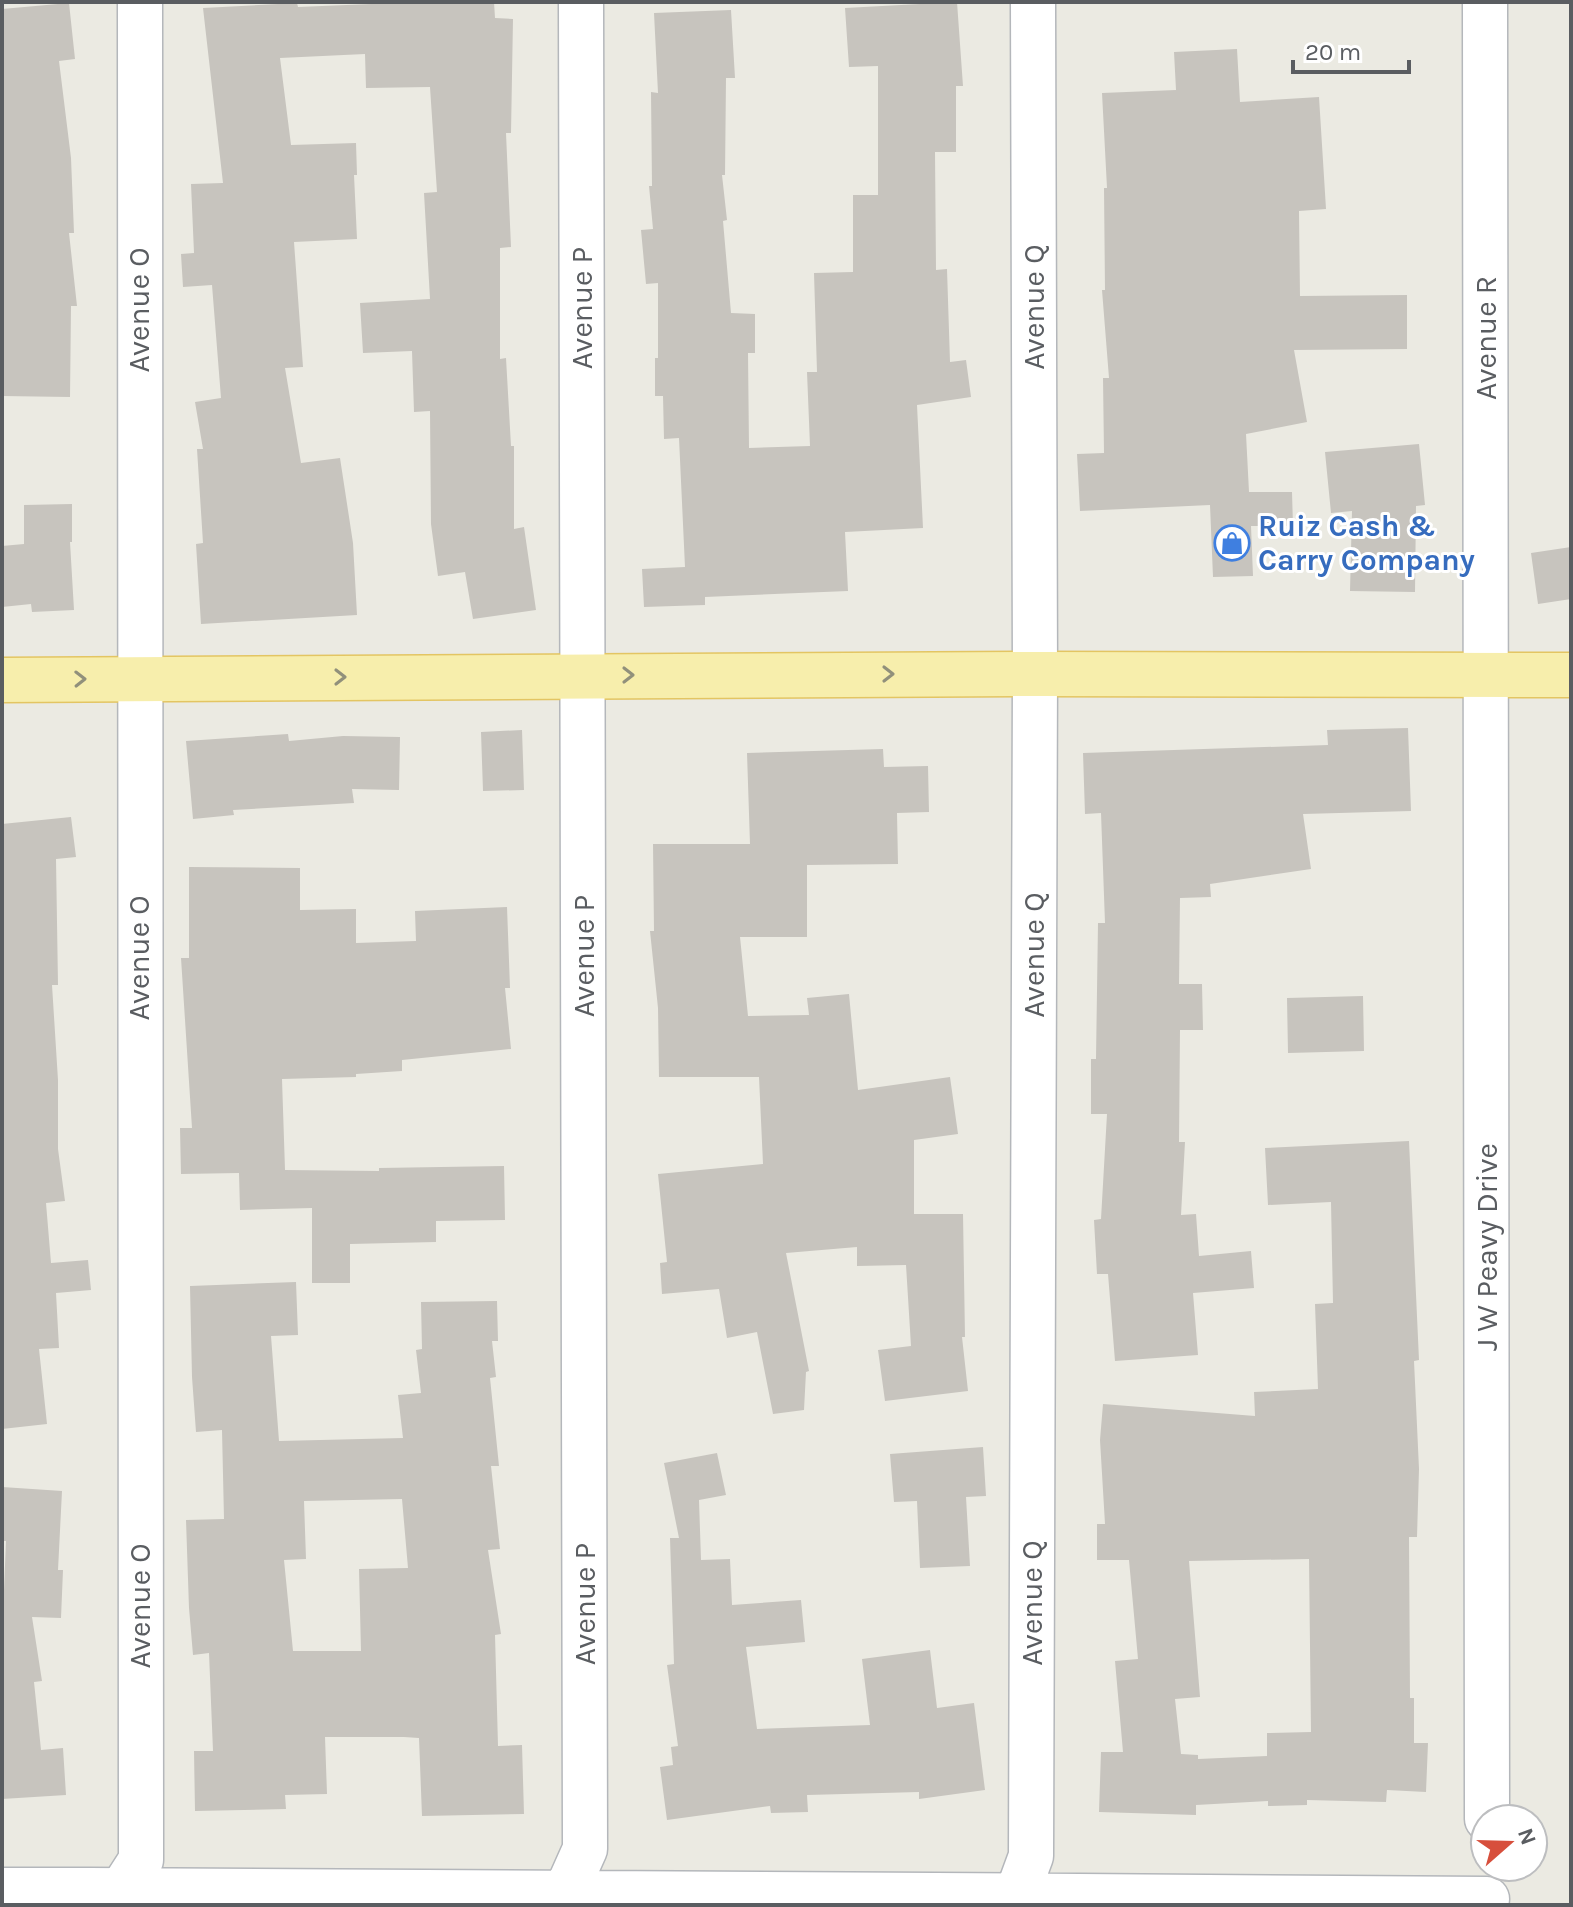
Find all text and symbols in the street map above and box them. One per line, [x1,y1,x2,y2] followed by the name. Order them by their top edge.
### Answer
[1293,24,1409,74] scale bar
[1305,38,1361,66] text: 20 m
[1016,244,1052,370] street label: Avenue Q
[121,247,157,373] street label: Avenue O
[564,247,600,369] street label: Avenue P
[1468,276,1504,400] street label: Avenue R
[1258,508,1475,578] place label: Ruiz Cash & Carry Company
[1213,524,1251,562] shop icon: Ruiz Cash & Carry Company
[882,665,895,683] one-way arrow
[622,667,635,684] one-way arrow
[334,668,347,686] one-way arrow
[74,671,87,688] one-way arrow
[1016,892,1052,1018] street label: Avenue Q
[121,895,157,1021] street label: Avenue O
[566,895,602,1017] street label: Avenue P
[1469,1143,1505,1351] street label: J W Peavy Drive
[1014,1540,1050,1666] street label: Avenue Q
[122,1543,158,1669] street label: Avenue O
[567,1543,603,1665] street label: Avenue P
[1469,1803,1549,1883] north arrow
[1512,1825,1542,1848] text: N

